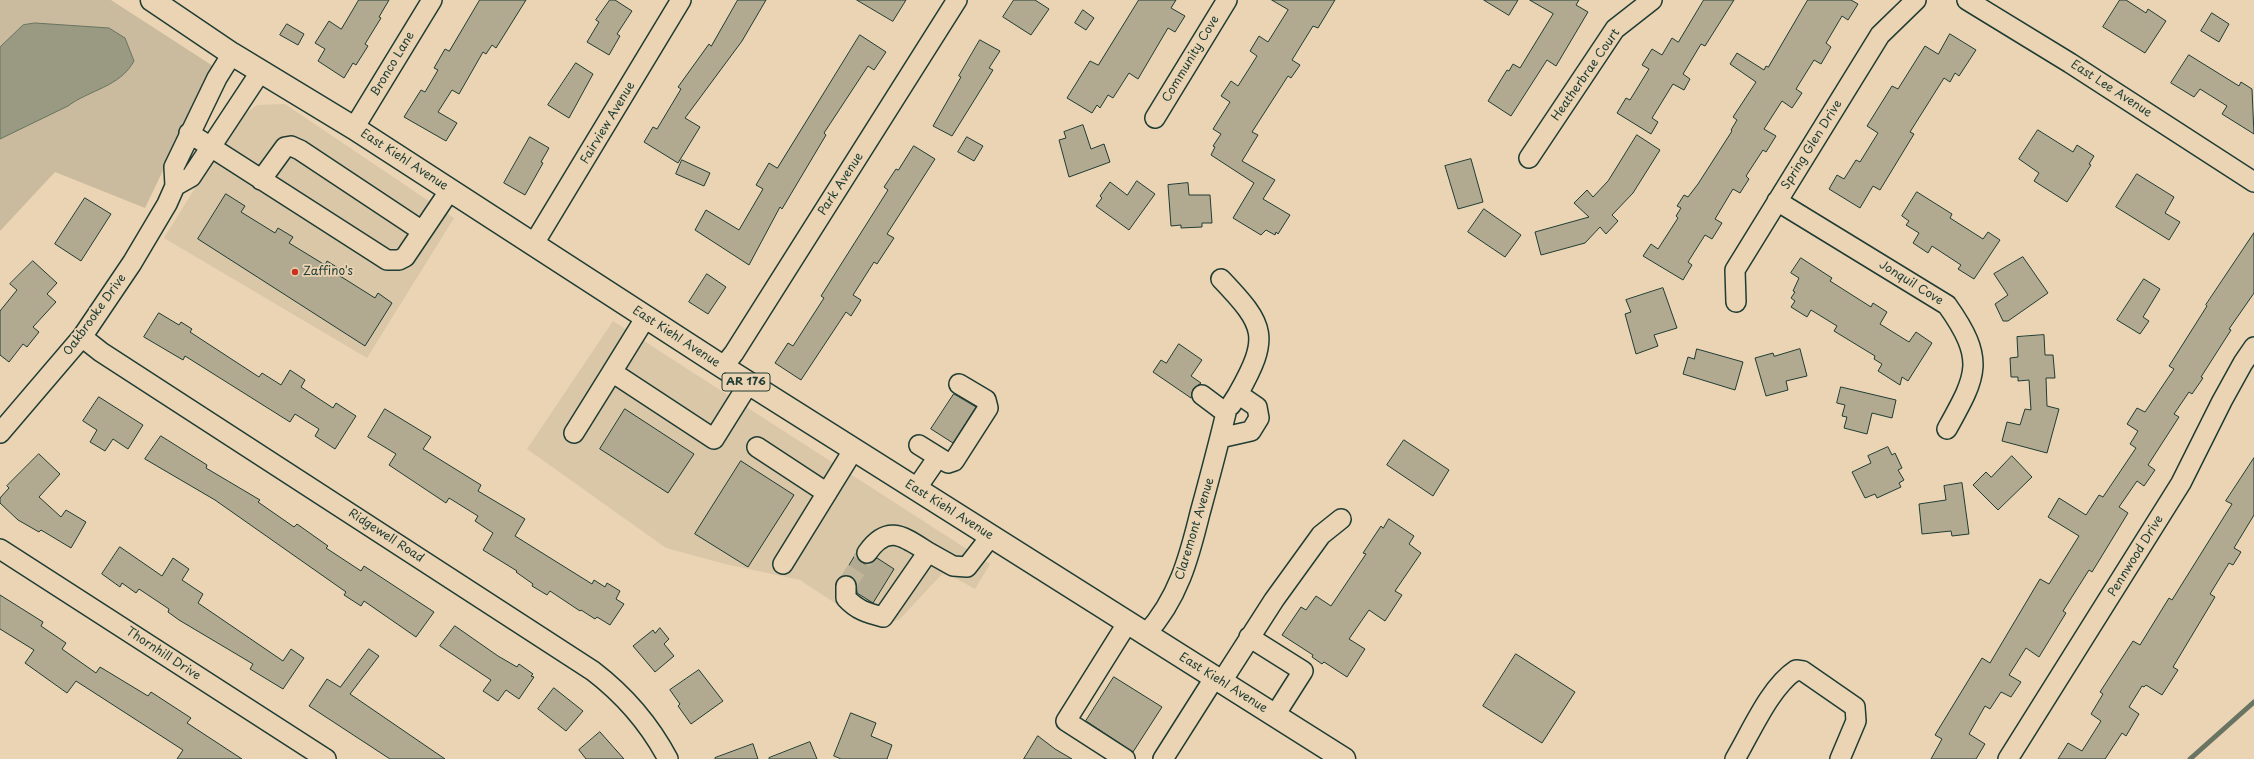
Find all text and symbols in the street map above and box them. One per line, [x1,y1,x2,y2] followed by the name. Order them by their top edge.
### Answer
[1159,13,1223,105] street label: Community Cove
[1549,26,1623,124] street label: Heatherbrae Court
[368,29,418,99] street label: Bronco Lane
[2068,57,2154,121] street label: East Lee Avenue
[578,79,638,167] street label: Fairview Avenue
[1779,98,1845,192] street label: Spring Glen Drive
[358,126,450,194] street label: East Kiehl Avenue
[815,150,867,218] street label: Park Avenue
[1876,258,1946,308] street label: Jonquil Cove
[303,265,353,279] place label: Zaffino's
[290,267,300,277] marker: Zaffino's
[61,271,129,359] street label: Oakbrooke Drive
[630,303,722,371] street label: East Kiehl Avenue
[722,373,770,391] road number: AR 176
[1173,476,1217,582] street label: Claremont Avenue
[902,477,996,543] street label: East Kiehl Avenue
[346,506,426,566] street label: Ridgewell Road
[2105,513,2167,599] street label: Pennwood Drive
[123,625,203,683] street label: Thornhill Drive
[1176,650,1270,716] street label: East Kiehl Avenue

